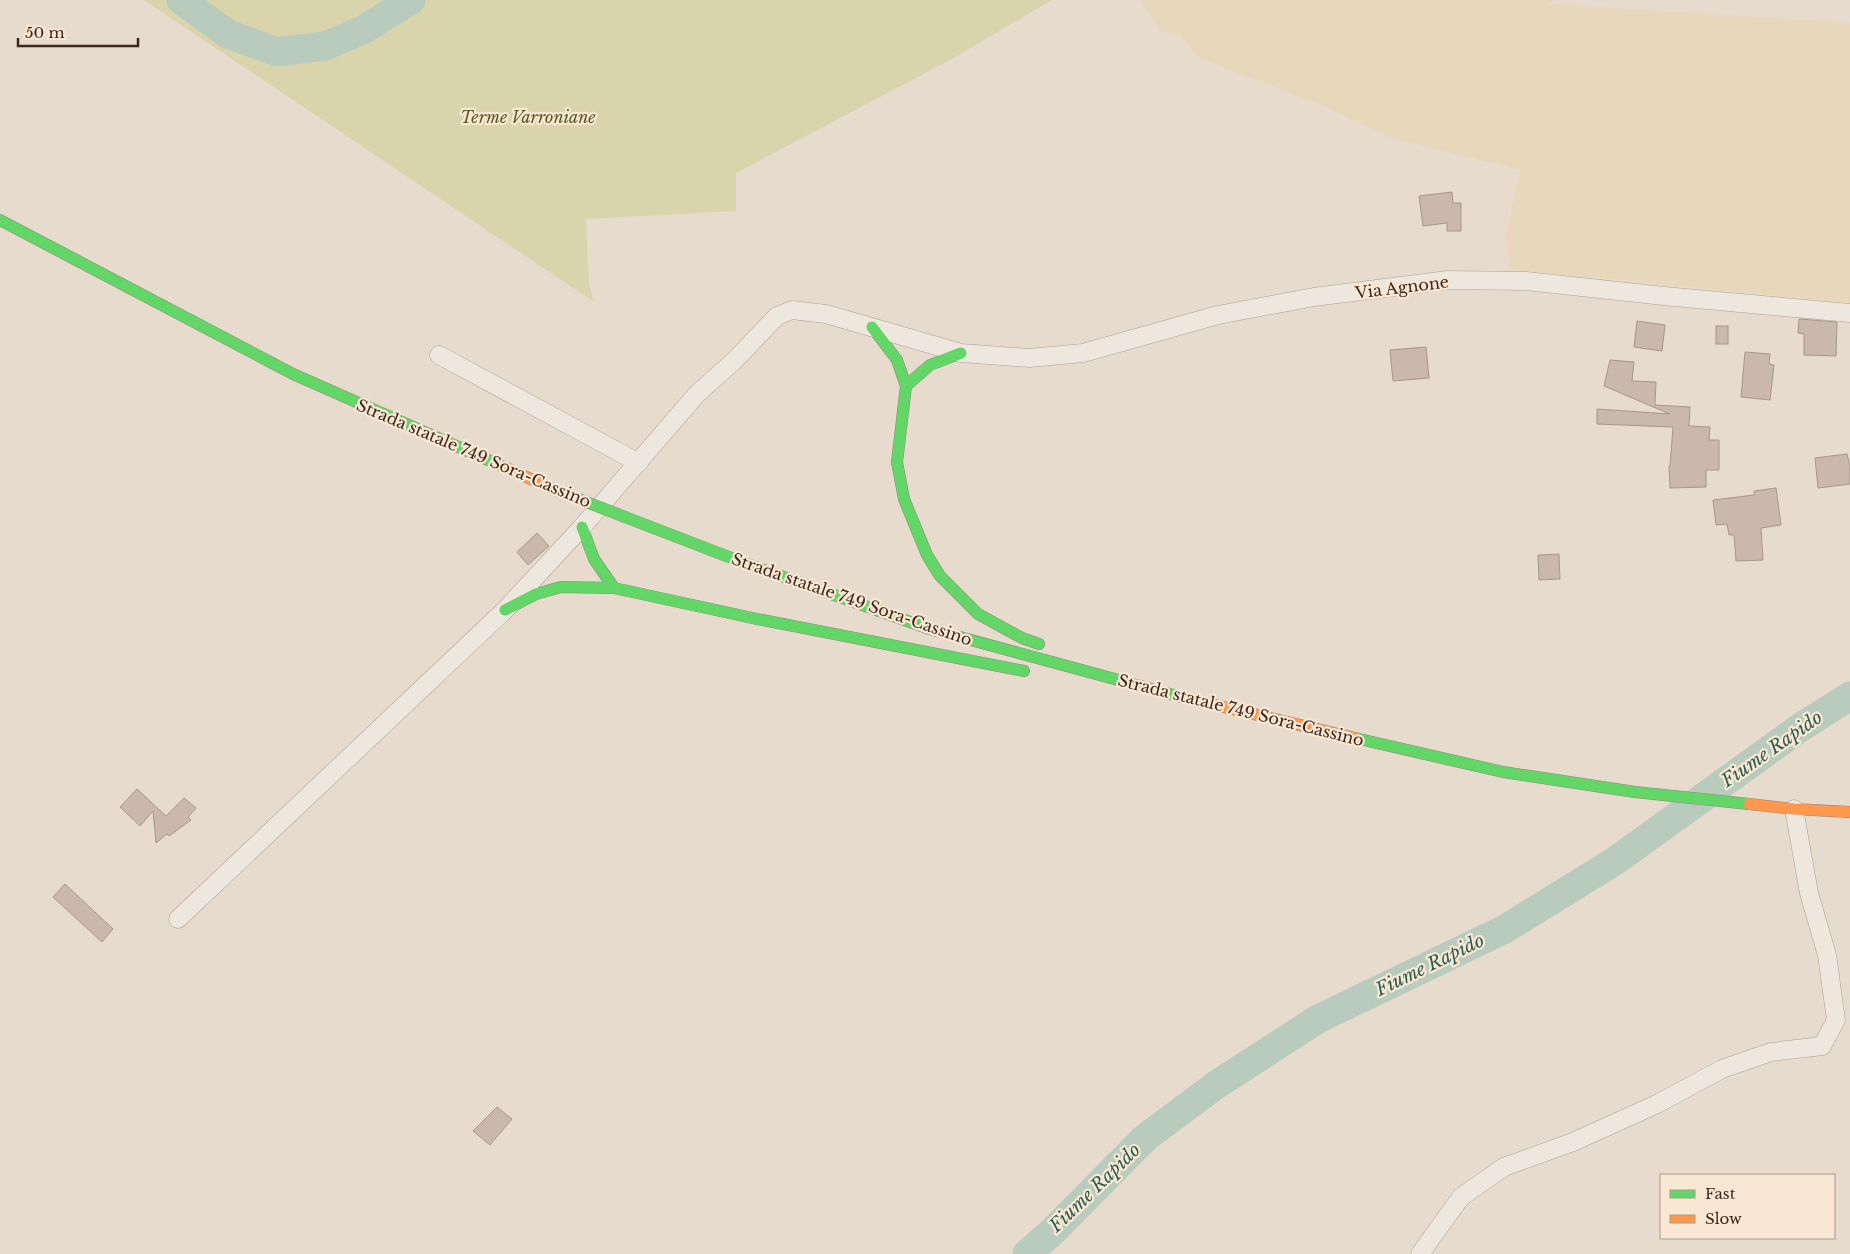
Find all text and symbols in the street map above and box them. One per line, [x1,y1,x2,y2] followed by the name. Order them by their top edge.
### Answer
[18,15,138,47] scale bar
[25,23,65,42] text: 50 m
[461,107,596,127] park label: Terme Varroniane
[1353,271,1450,303] street label: Via Agnone
[354,394,594,512] street label: Strada statale 749 Sora-Cassino
[729,548,975,650] street label: Strada statale 749 Sora-Cassino
[1116,670,1366,750] street label: Strada statale 749 Sora-Cassino
[1717,706,1827,792] water label: Fiume Rapido
[1371,929,1488,1001] water label: Fiume Rapido
[1044,1139,1145,1238] water label: Fiume Rapido
[1660,1174,1835,1239] legend
[1705,1184,1736,1203] text: Fast
[1705,1209,1742,1228] text: Slow

